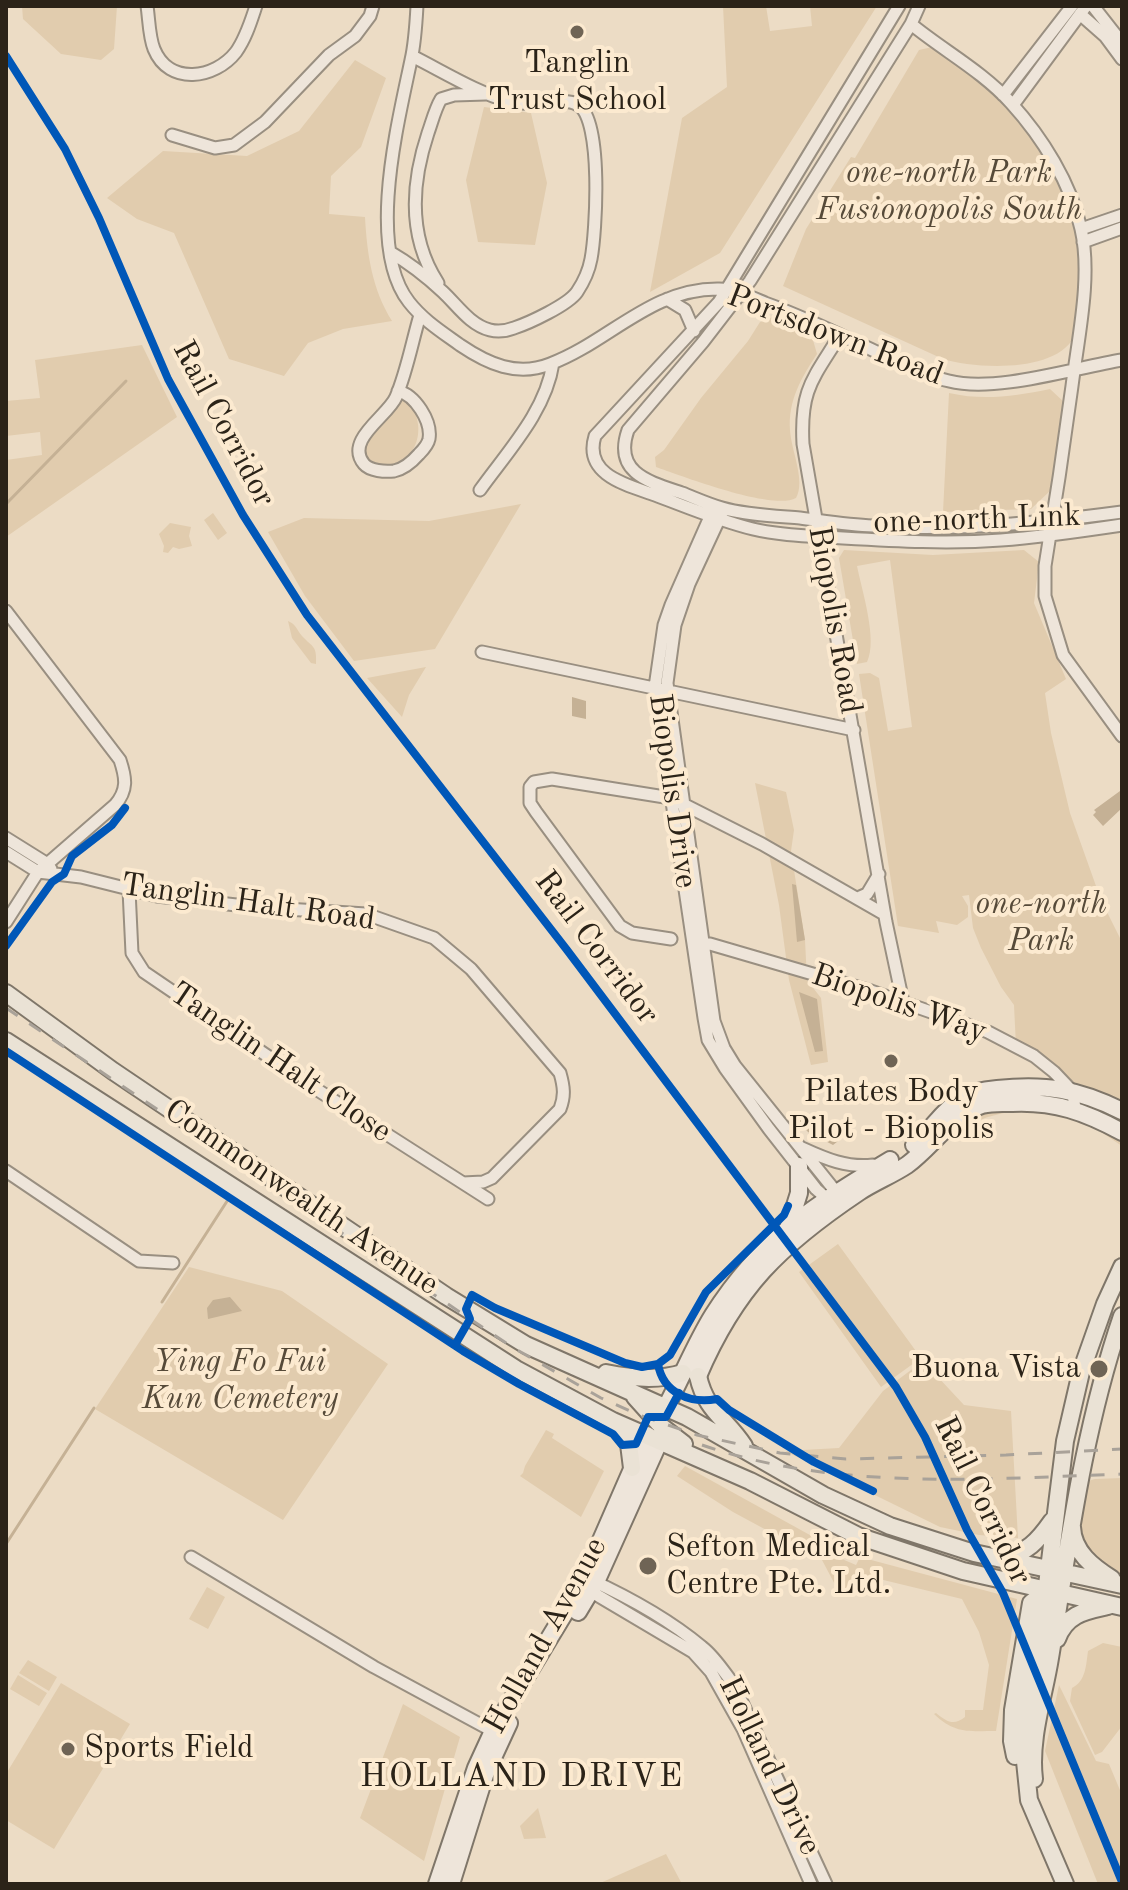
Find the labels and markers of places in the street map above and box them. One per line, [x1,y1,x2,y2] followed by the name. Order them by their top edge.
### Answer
[568,23,586,41] marker: Tanglin Trust School
[488,45,666,120] place label: Tanglin Trust School
[882,1052,900,1070] marker: Pilates Body Pilot - Biopolis
[788,1074,994,1149] place label: Pilates Body Pilot - Biopolis
[911,1350,1081,1388] place label: Buona Vista
[1088,1358,1110,1380] marker: Buona Vista
[666,1529,891,1604] place label: Sefton Medical Centre Pte. Ltd.
[637,1555,659,1577] marker: Sefton Medical Centre Pte. Ltd.
[84,1730,254,1768] place label: Sports Field
[59,1740,77,1758] marker: Sports Field

